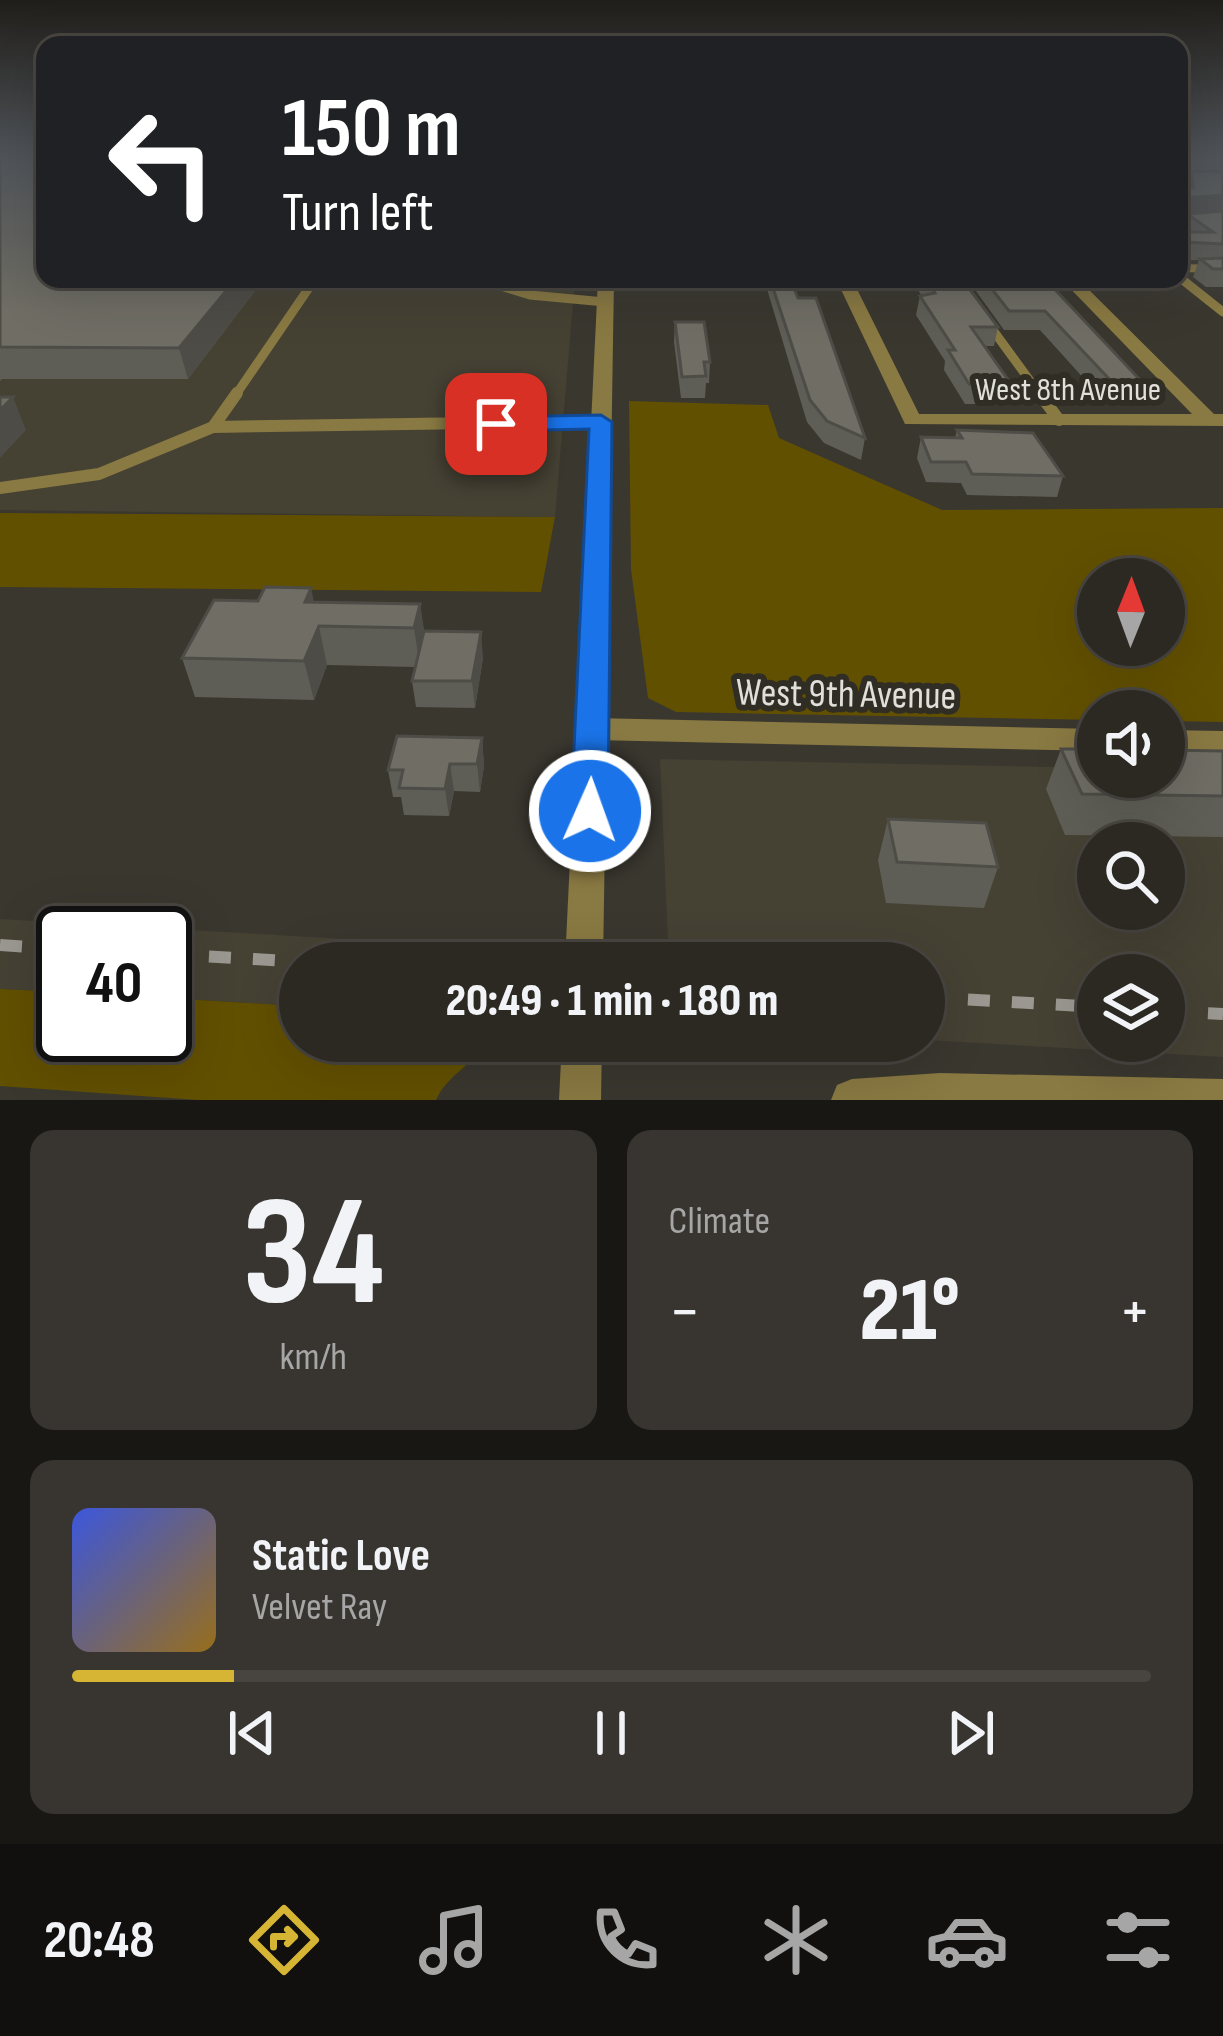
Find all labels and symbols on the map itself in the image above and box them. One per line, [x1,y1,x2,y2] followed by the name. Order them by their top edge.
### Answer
[975,370,1161,410] street label: West 8th Avenue
[445,373,547,475] pin
[1077,558,1185,666] north arrow
[736,670,956,720] street label: West 9th Avenue
[527,748,653,874] position arrow
[36,906,192,1062] speed limit sign: 40

